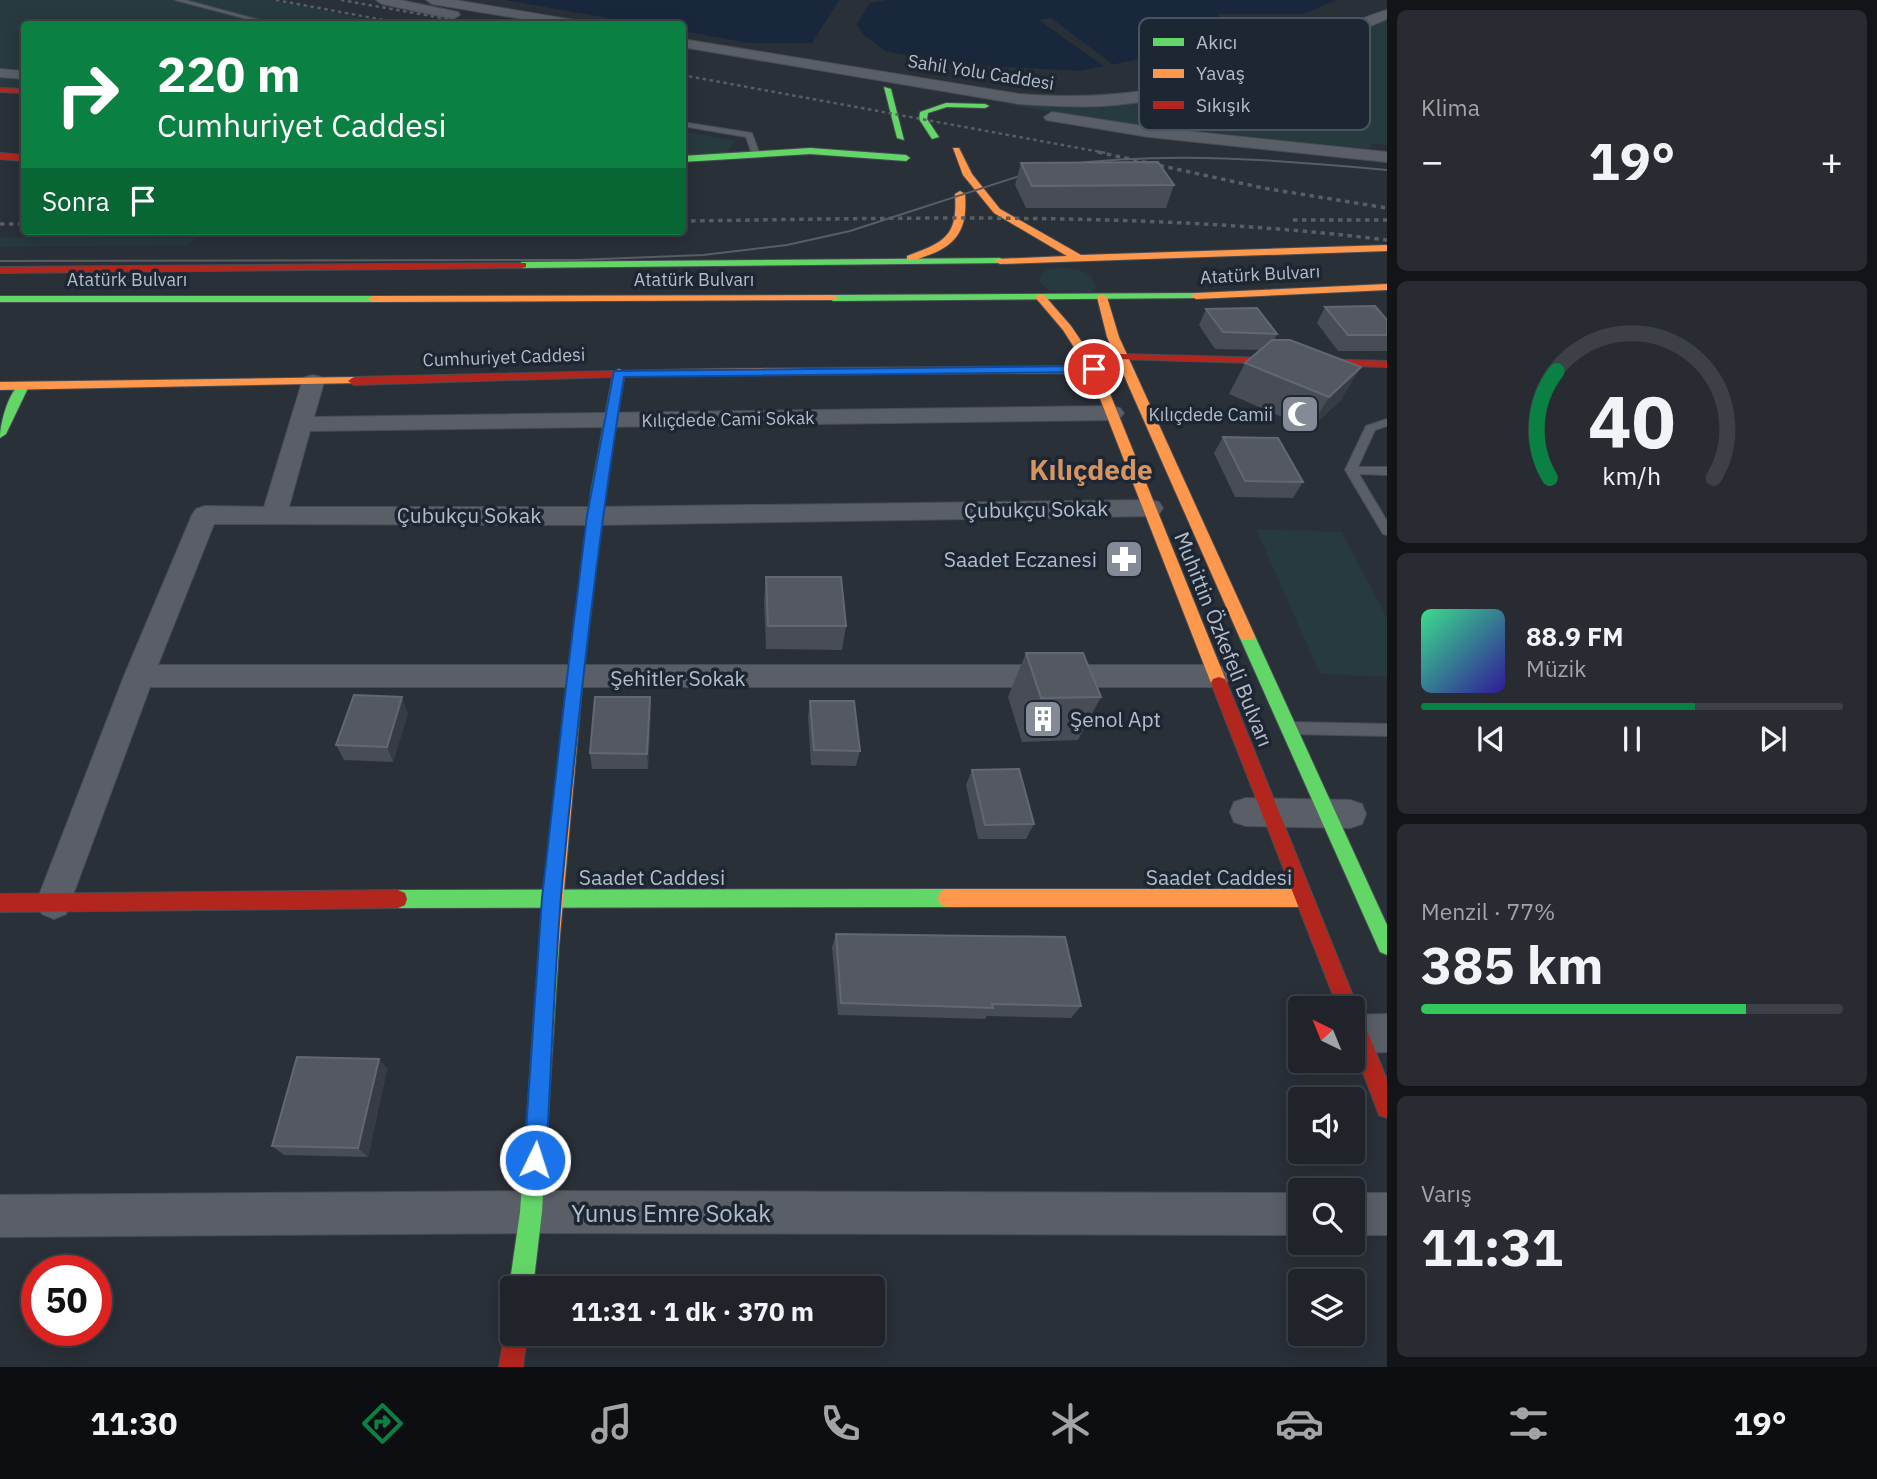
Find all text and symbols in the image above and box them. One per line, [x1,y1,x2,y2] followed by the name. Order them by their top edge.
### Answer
[1139,18,1370,130] legend
[1196,30,1237,54] text: Akıcı
[157,42,301,105] text: 220 m
[42,49,133,140] icon: right
[906,49,1056,95] street label: Sahil Yolu Caddesi
[1196,61,1245,85] text: Yavaş
[1421,92,1480,122] text: Klima
[1196,93,1251,117] text: Sıkışık
[157,104,446,146] text: Cumhuriyet Caddesi
[1589,127,1675,194] text: 19°
[1421,136,1444,185] text: −
[1820,136,1843,185] text: +
[124,182,162,220] icon: arrive
[42,184,110,218] text: Sonra
[1199,259,1321,289] street label: Atatürk Bulvarı
[67,268,187,291] street label: Atatürk Bulvarı
[634,268,754,291] street label: Atatürk Bulvarı
[1064,339,1124,399] pin
[422,343,586,371] street label: Cumhuriyet Caddesi
[1075,350,1113,388] icon: arrive
[1588,374,1676,469] text: 40
[1279,393,1321,435] mosque icon: Kılıçdede Camii
[1149,403,1273,426] place label: Kılıçdede Camii
[641,406,815,432] street label: Kılıçdede Cami Sokak
[1029,451,1153,488] district label: Kılıçdede
[1603,459,1661,492] text: km/h
[964,494,1108,524] street label: Çubukçu Sokak
[397,501,541,529] street label: Çubukçu Sokak
[1168,527,1280,751] street label: Muhittin Özkefeli Bulvarı
[1103,538,1145,580] pharmacy icon: Saadet Eczanesi
[944,545,1097,573] place label: Saadet Eczanesi
[1526,619,1624,653] text: 88.9 FM
[1526,653,1586,683] text: Müzik
[610,664,746,692] street label: Şehitler Sokak
[1022,698,1064,740] building icon: Şenol Apt
[1070,705,1161,733] place label: Şenol Apt
[1472,720,1510,758] icon: previous
[1613,720,1651,758] icon: pause
[1754,720,1792,758] icon: next
[579,863,725,891] street label: Saadet Caddesi
[1146,863,1292,891] street label: Saadet Caddesi
[1421,896,1555,926] text: Menzil · 77%
[1421,931,1603,998] text: 385 km
[1288,996,1365,1073] north arrow
[1288,996,1365,1346] map controls
[1288,1087,1365,1164] button: sound
[498,1123,572,1197] position arrow
[1288,1178,1365,1255] button: search
[1421,1178,1472,1208] text: Varış
[571,1197,771,1229] street label: Yunus Emre Sokak
[1421,1213,1563,1280] text: 11:31
[21,1255,112,1346] speed limit sign: 50
[1288,1269,1365,1346] button: layers
[571,1294,814,1328] text: 11:31 · 1 dk · 370 m
[358,1399,407,1448] icon: directions
[587,1399,636,1448] icon: music
[816,1399,865,1448] icon: phone
[1046,1399,1095,1448] icon: climate
[1275,1399,1324,1448] icon: car
[1504,1399,1553,1448] icon: filters
[90,1402,178,1444] text: 11:30
[1733,1402,1787,1444] text: 19°

